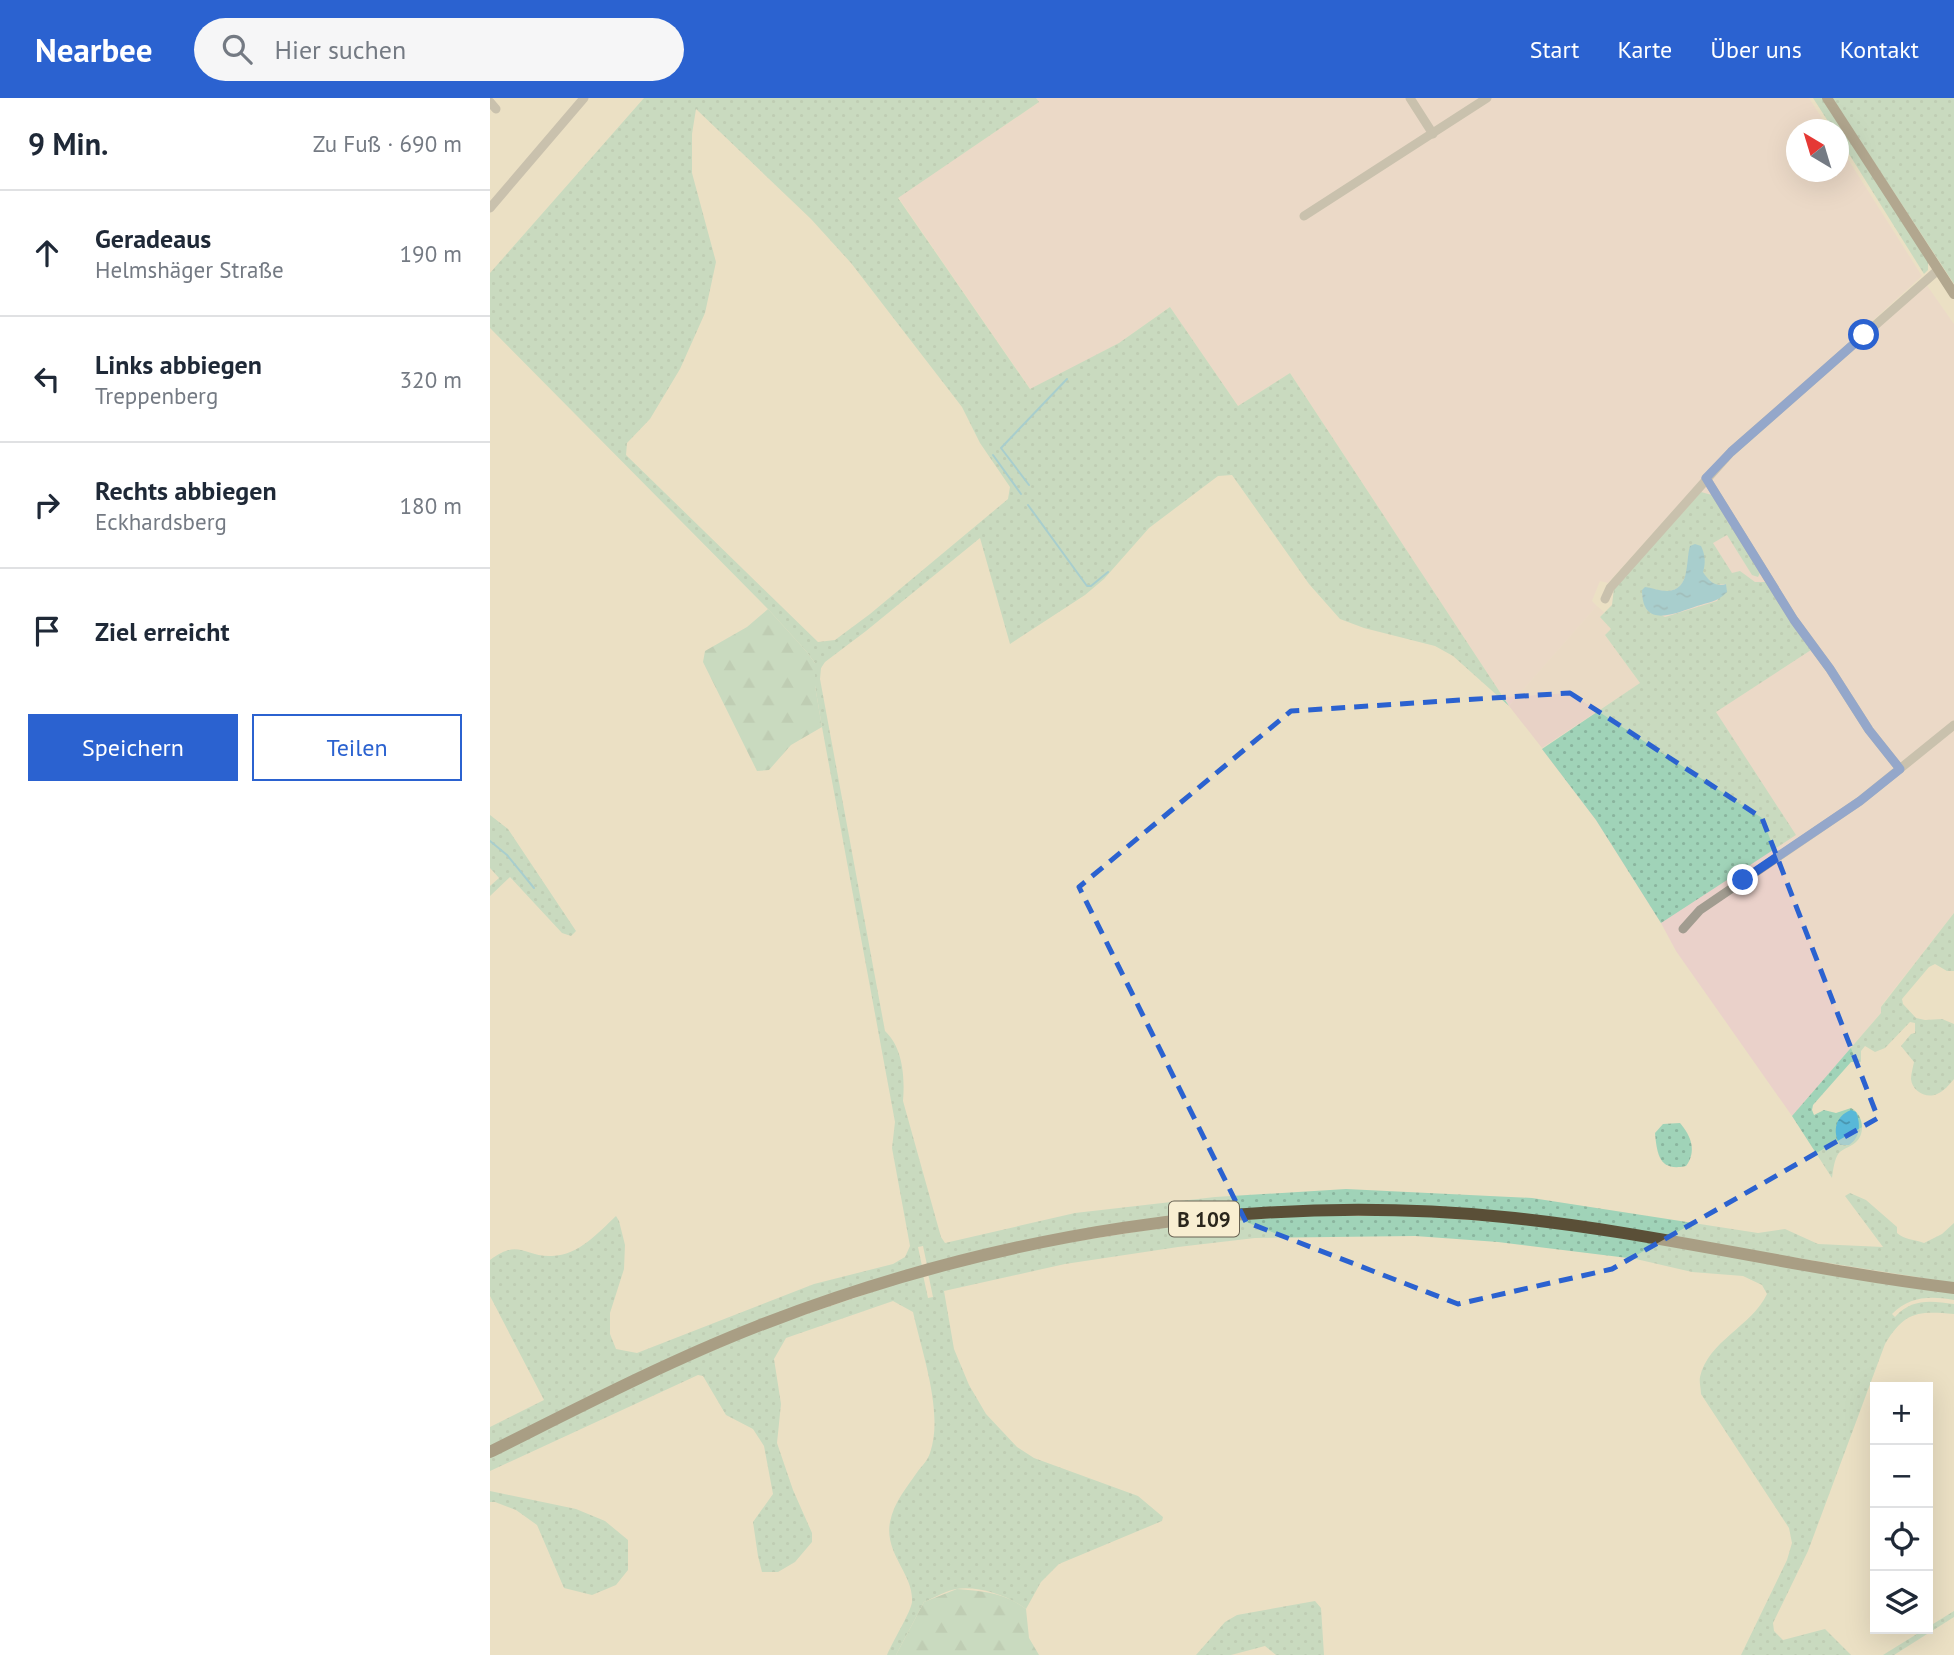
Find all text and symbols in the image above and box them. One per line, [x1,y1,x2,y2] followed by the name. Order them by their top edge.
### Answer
[194,18,684,81] search box
[35,28,152,71] text: Nearbee
[218,30,256,68] icon: search
[274,33,406,66] text: Hier suchen
[1530,34,1579,65] text: Start
[1617,34,1672,65] text: Karte
[1710,34,1802,65] text: Über uns
[1840,34,1919,65] text: Kontakt
[1786,119,1849,182] north arrow
[28,124,108,163] text: 9 Min.
[313,129,462,158] text: Zu Fuß · 690 m
[95,222,211,255] text: Geradeaus
[28,234,66,272] icon: ahead
[400,239,462,268] text: 190 m
[95,255,284,284] text: Helmshäger Straße
[1848,319,1879,350] route start
[95,348,262,381] text: Links abbiegen
[28,360,66,398] icon: left
[400,365,462,394] text: 320 m
[95,381,218,410] text: Treppenberg
[95,474,277,507] text: Rechts abbiegen
[28,486,66,524] icon: right
[400,491,462,520] text: 180 m
[95,507,227,536] text: Eckhardsberg
[28,612,66,650] icon: arrive
[95,615,230,648] text: Ziel erreicht
[28,714,238,781] button: Speichern
[252,714,462,781] button: Teilen
[1727,864,1758,895] route end
[1169,1202,1239,1236] road number: B 109
[1870,1382,1933,1634] map controls
[1870,1382,1933,1445] button: +
[1870,1445,1933,1508] button: −
[1870,1508,1933,1571] button: locate
[1870,1571,1933,1634] button: layers

